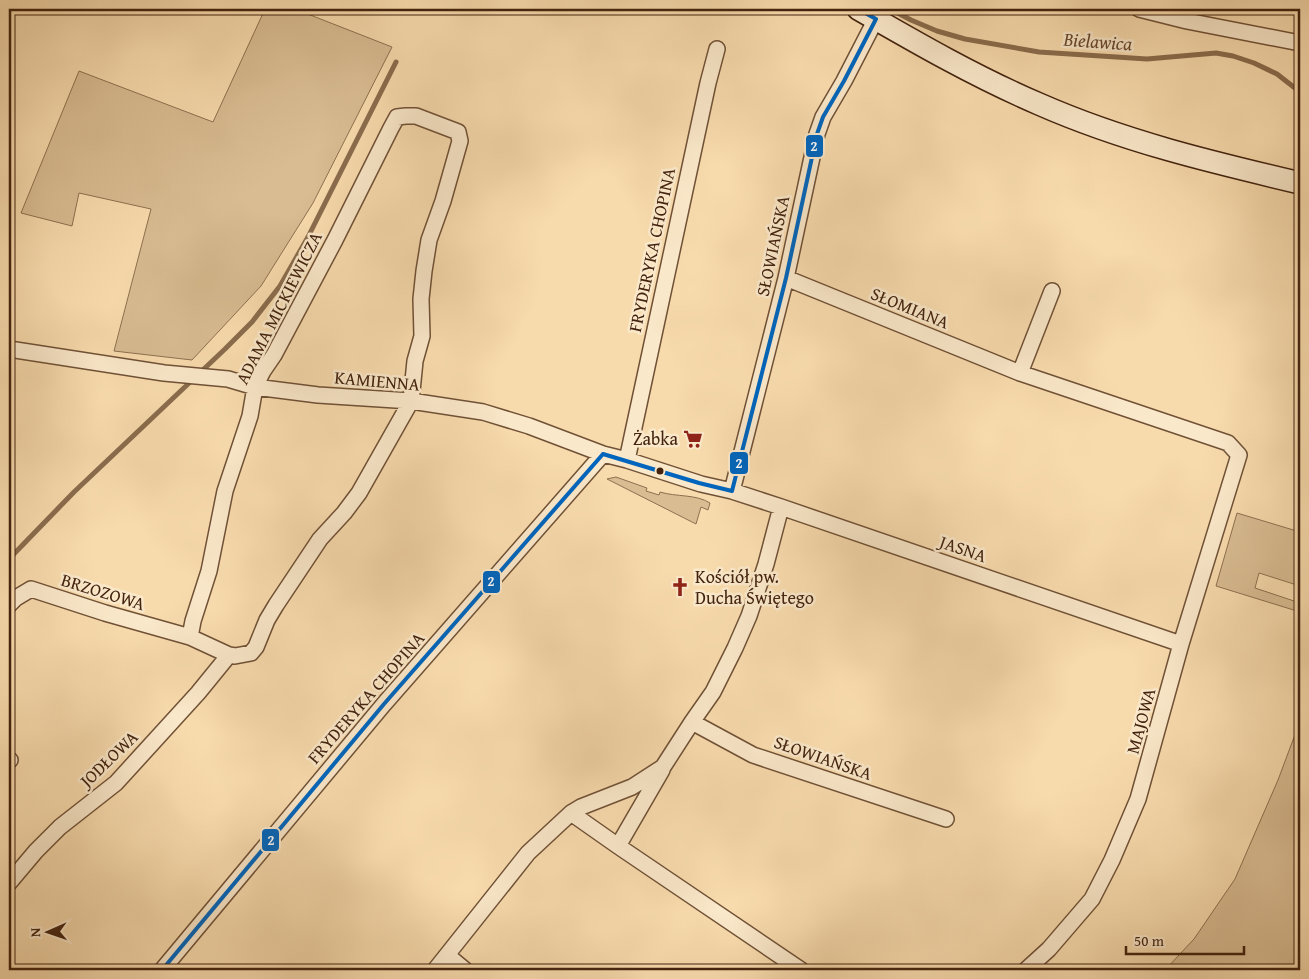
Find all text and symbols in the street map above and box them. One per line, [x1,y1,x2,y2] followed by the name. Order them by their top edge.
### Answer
[1062,25,1134,57] water label: Bielawica
[805,134,824,158] line badge: 2
[810,136,818,156] text: 2
[621,165,682,335] street label: FRYDERYKA CHOPINA
[749,193,796,299] street label: SŁOWIAŃSKA
[228,227,329,389] street label: ADAMA MICKIEWICZA
[867,280,954,336] street label: SŁOMIANA
[333,363,421,398] street label: KAMIENNA
[633,425,678,452] place label: Żabka
[682,428,704,450] supermarket icon: Żabka
[729,451,749,475] line badge: 2
[735,453,743,473] text: 2
[655,466,665,476] unlabelled marker
[934,527,990,569] street label: JASNA
[695,563,814,611] place label: Kościół pw. Ducha Świętego
[58,566,148,617] street label: BRZOZOWA
[482,570,501,594] line badge: 2
[487,571,495,591] text: 2
[669,576,691,598] church icon: Kościół pw. Ducha Świętego
[301,626,431,770] street label: FRYDERYKA CHOPINA
[1119,685,1162,757] street label: MAJOWA
[72,724,144,795] street label: JODŁOWA
[770,728,876,787] street label: SŁOWIAŃSKA
[261,828,280,852] line badge: 2
[267,830,275,850] text: 2
[22,906,72,956] north arrow
[1126,924,1244,956] scale bar
[25,927,45,937] text: N
[1134,930,1165,951] text: 50 m

